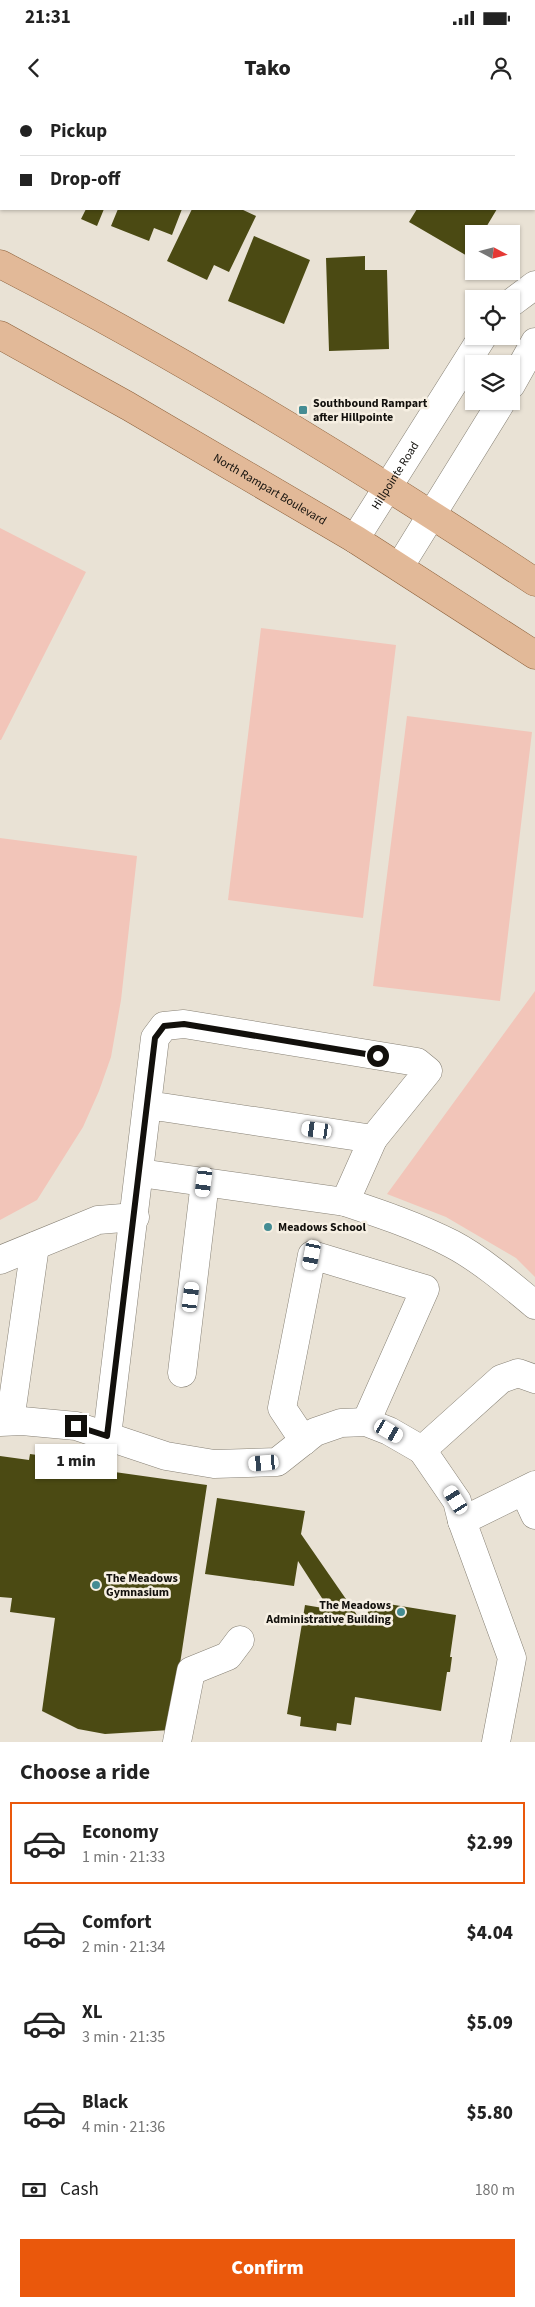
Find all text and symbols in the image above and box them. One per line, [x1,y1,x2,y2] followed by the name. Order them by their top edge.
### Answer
[25,4,71,31] text: 21:31
[244,52,291,84] text: Tako
[20,54,48,82] icon: back
[487,54,515,82] icon: person
[50,118,107,145] text: Pickup
[50,166,120,193] text: Drop-off
[465,225,520,280] north arrow
[465,225,520,410] map controls
[465,290,520,345] button: locate
[465,355,520,410] button: layers
[313,395,428,426] place label: Southbound Rampart after Hillpointe
[297,404,309,416] marker: Southbound Rampart after Hillpointe
[367,438,423,513] street label: Hillpointe Road
[210,449,330,529] street label: North Rampart Boulevard
[367,1045,389,1067] route start
[301,1120,332,1140] car
[194,1166,213,1198] car
[278,1219,366,1236] place label: Meadows School
[262,1221,274,1233] marker: Meadows School
[301,1239,322,1271] car
[181,1281,200,1313] car
[65,1415,87,1437] route end
[372,1417,405,1445] car
[35,1444,117,1478] callout: 1 min
[56,1450,96,1472] text: 1 min
[248,1454,279,1472] car
[441,1483,470,1517] car
[106,1570,178,1601] place label: The Meadows Gymnasium
[90,1579,102,1591] marker: The Meadows Gymnasium
[265,1597,392,1628] place label: The Meadows Administrative Building
[395,1606,407,1618] marker: The Meadows Administrative Building
[20,1756,150,1788] text: Choose a ride
[82,1819,159,1846] text: Economy
[22,1821,67,1866] icon: car
[467,1830,513,1857] text: $2.99
[82,1846,165,1868] text: 1 min · 21:33
[82,1909,152,1936] text: Comfort
[22,1911,67,1956] icon: car
[467,1920,513,1947] text: $4.04
[82,1936,165,1958] text: 2 min · 21:34
[82,1999,103,2026] text: XL
[22,2001,67,2046] icon: car
[467,2010,513,2037] text: $5.09
[82,2026,165,2048] text: 3 min · 21:35
[82,2089,128,2116] text: Black
[22,2091,67,2136] icon: car
[467,2100,513,2127] text: $5.80
[82,2116,165,2138] text: 4 min · 21:36
[20,2176,48,2204] icon: cash
[60,2176,99,2203] text: Cash
[475,2179,515,2201] text: 180 m
[20,2239,515,2297] button: Confirm

